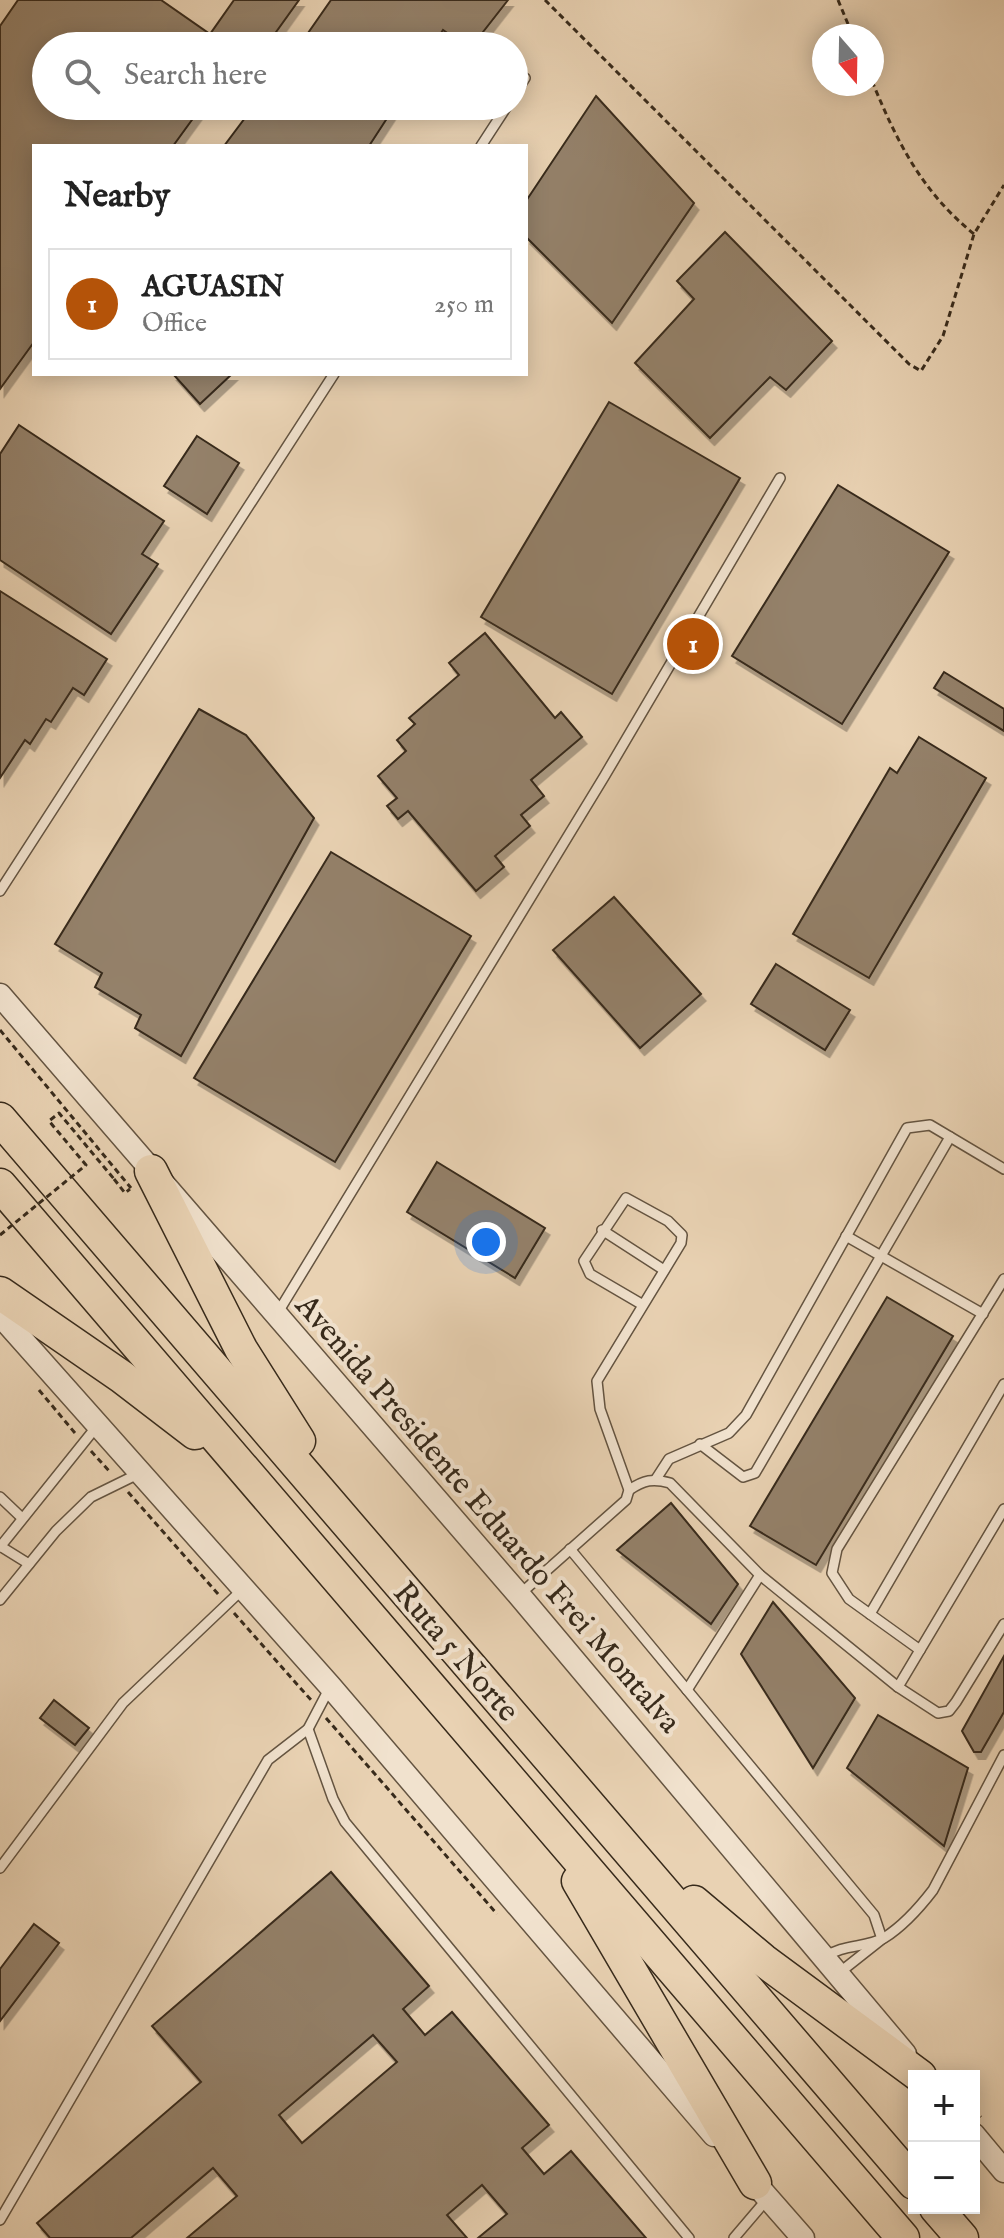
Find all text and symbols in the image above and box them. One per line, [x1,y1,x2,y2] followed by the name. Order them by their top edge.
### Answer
[812,24,884,96] north arrow
[32,32,528,120] search box
[60,54,104,98] icon: search
[124,57,267,95] text: Search here
[64,175,170,218] text: Nearby
[142,269,284,307] text: AGUASIN
[87,288,97,321] text: 1
[434,288,494,321] text: 250 m
[142,307,207,340] text: Office
[667,614,719,674] pin: 1
[466,1222,506,1262] your location
[285,1286,689,1743] street label: Avenida Presidente Eduardo Frei Montalva
[383,1574,527,1731] street label: Ruta 5 Norte
[908,2070,980,2214] map controls
[908,2070,980,2142] button: +
[908,2142,980,2214] button: −

